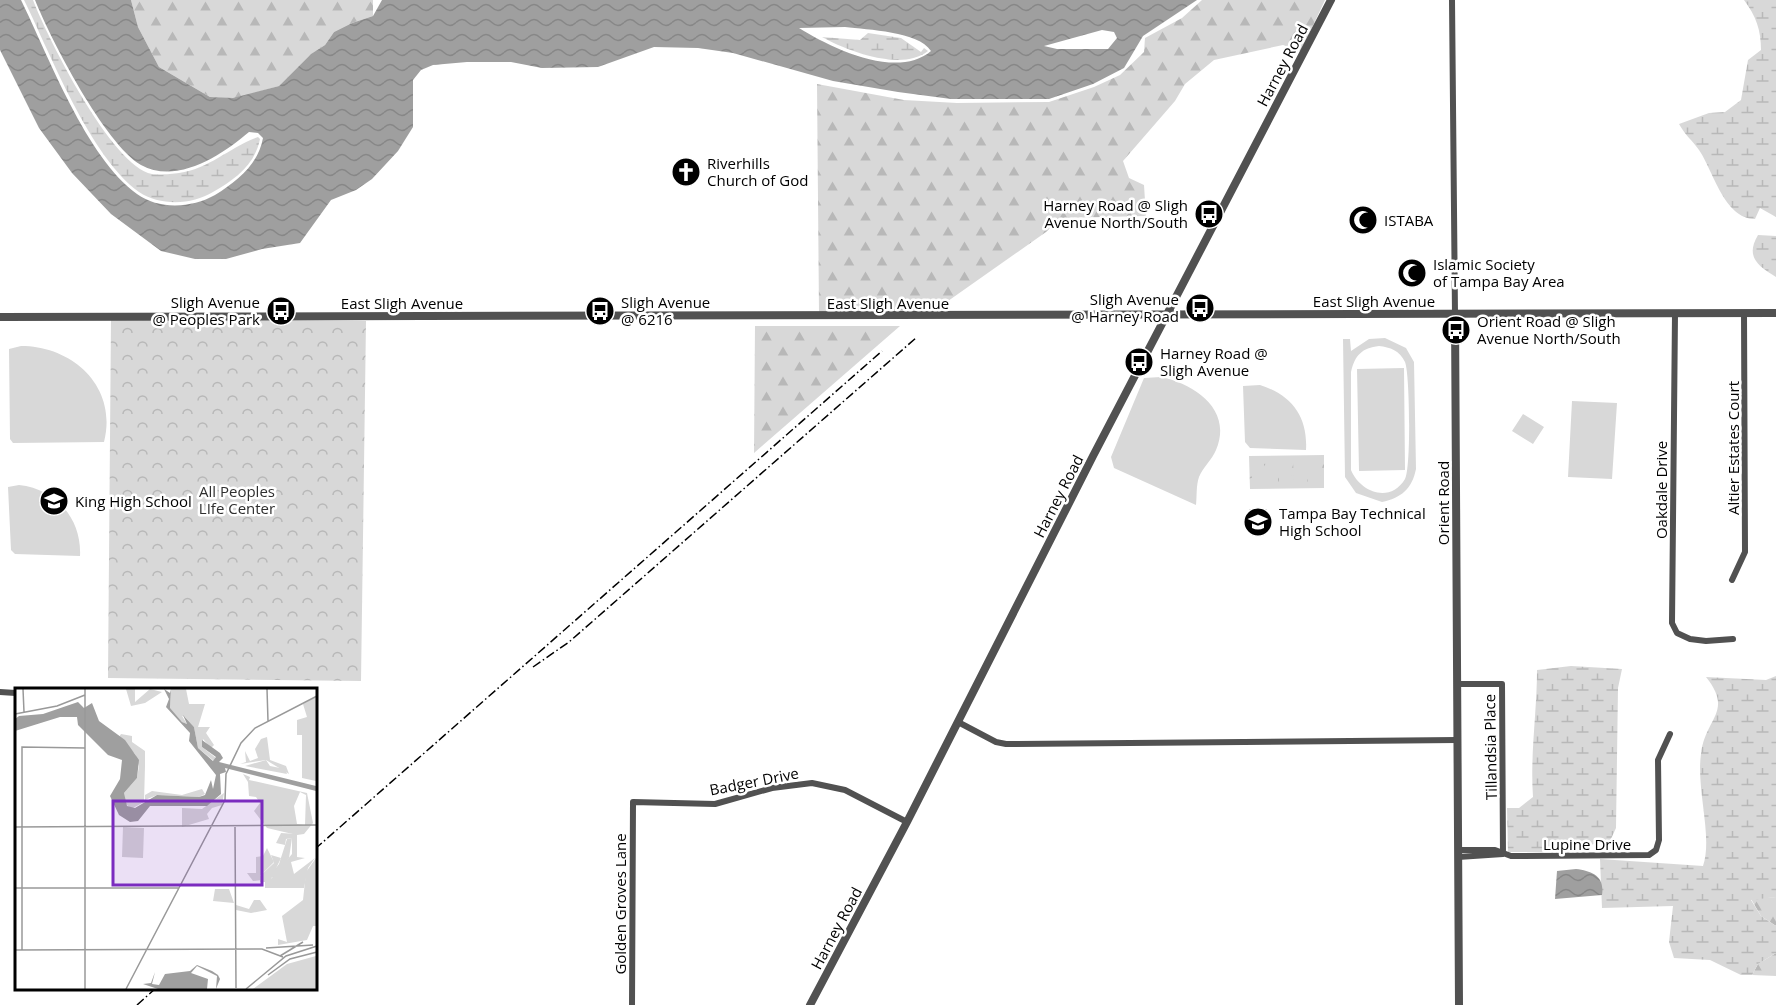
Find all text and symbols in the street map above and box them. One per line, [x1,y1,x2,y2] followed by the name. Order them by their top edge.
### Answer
[1252,20,1312,110] street label: Harney Road
[707,153,808,190] place label: Riverhills Church of God
[670,156,702,188] church icon: Riverhills Church of God
[1043,195,1188,232] place label: Harney Road @ Sligh Avenue North/South
[1193,198,1225,230] bus stop icon: Harney Road @ Sligh Avenue North/South
[1347,204,1379,236] mosque icon: ISTABA
[1384,210,1434,230] place label: ISTABA
[1433,254,1565,291] place label: Islamic Society of Tampa Bay Area
[1396,257,1428,289] mosque icon: Islamic Society of Tampa Bay Area
[1071,289,1179,326] place label: Sligh Avenue @ Harney Road
[1313,291,1435,311] street label: East Sligh Avenue
[152,292,260,329] place label: Sligh Avenue @ Peoples Park
[621,292,710,329] place label: Sligh Avenue @ 6216
[1184,292,1216,324] bus stop icon: Sligh Avenue @ Harney Road
[341,293,463,313] street label: East Sligh Avenue
[827,293,949,313] street label: East Sligh Avenue
[265,295,297,327] bus stop icon: Sligh Avenue @ Peoples Park
[584,295,616,327] bus stop icon: Sligh Avenue @ 6216
[1477,311,1621,348] place label: Orient Road @ Sligh Avenue North/South
[1440,314,1472,346] bus stop icon: Orient Road @ Sligh Avenue North/South
[1160,343,1268,380] place label: Harney Road @ Sligh Avenue
[1123,346,1155,378] bus stop icon: Harney Road @ Sligh Avenue
[1723,381,1743,515] street label: Altier Estates Court
[1651,441,1671,539] street label: Oakdale Drive
[1029,451,1087,541] street label: Harney Road
[1433,461,1453,545] street label: Orient Road
[199,481,275,518] park label: All Peoples LIfe Center
[38,485,70,517] school or university icon: King High School
[75,491,192,511] place label: King High School
[1279,503,1426,540] place label: Tampa Bay Technical High School
[1242,506,1274,538] school or university icon: Tampa Bay Technical High School
[15,688,316,990] inset map
[1479,694,1501,800] street label: Tillandsia Place
[708,763,800,799] street label: Badger Drive
[610,833,630,975] street label: Golden Groves Lane
[1543,834,1631,854] street label: Lupine Drive
[806,883,866,973] street label: Harney Road

